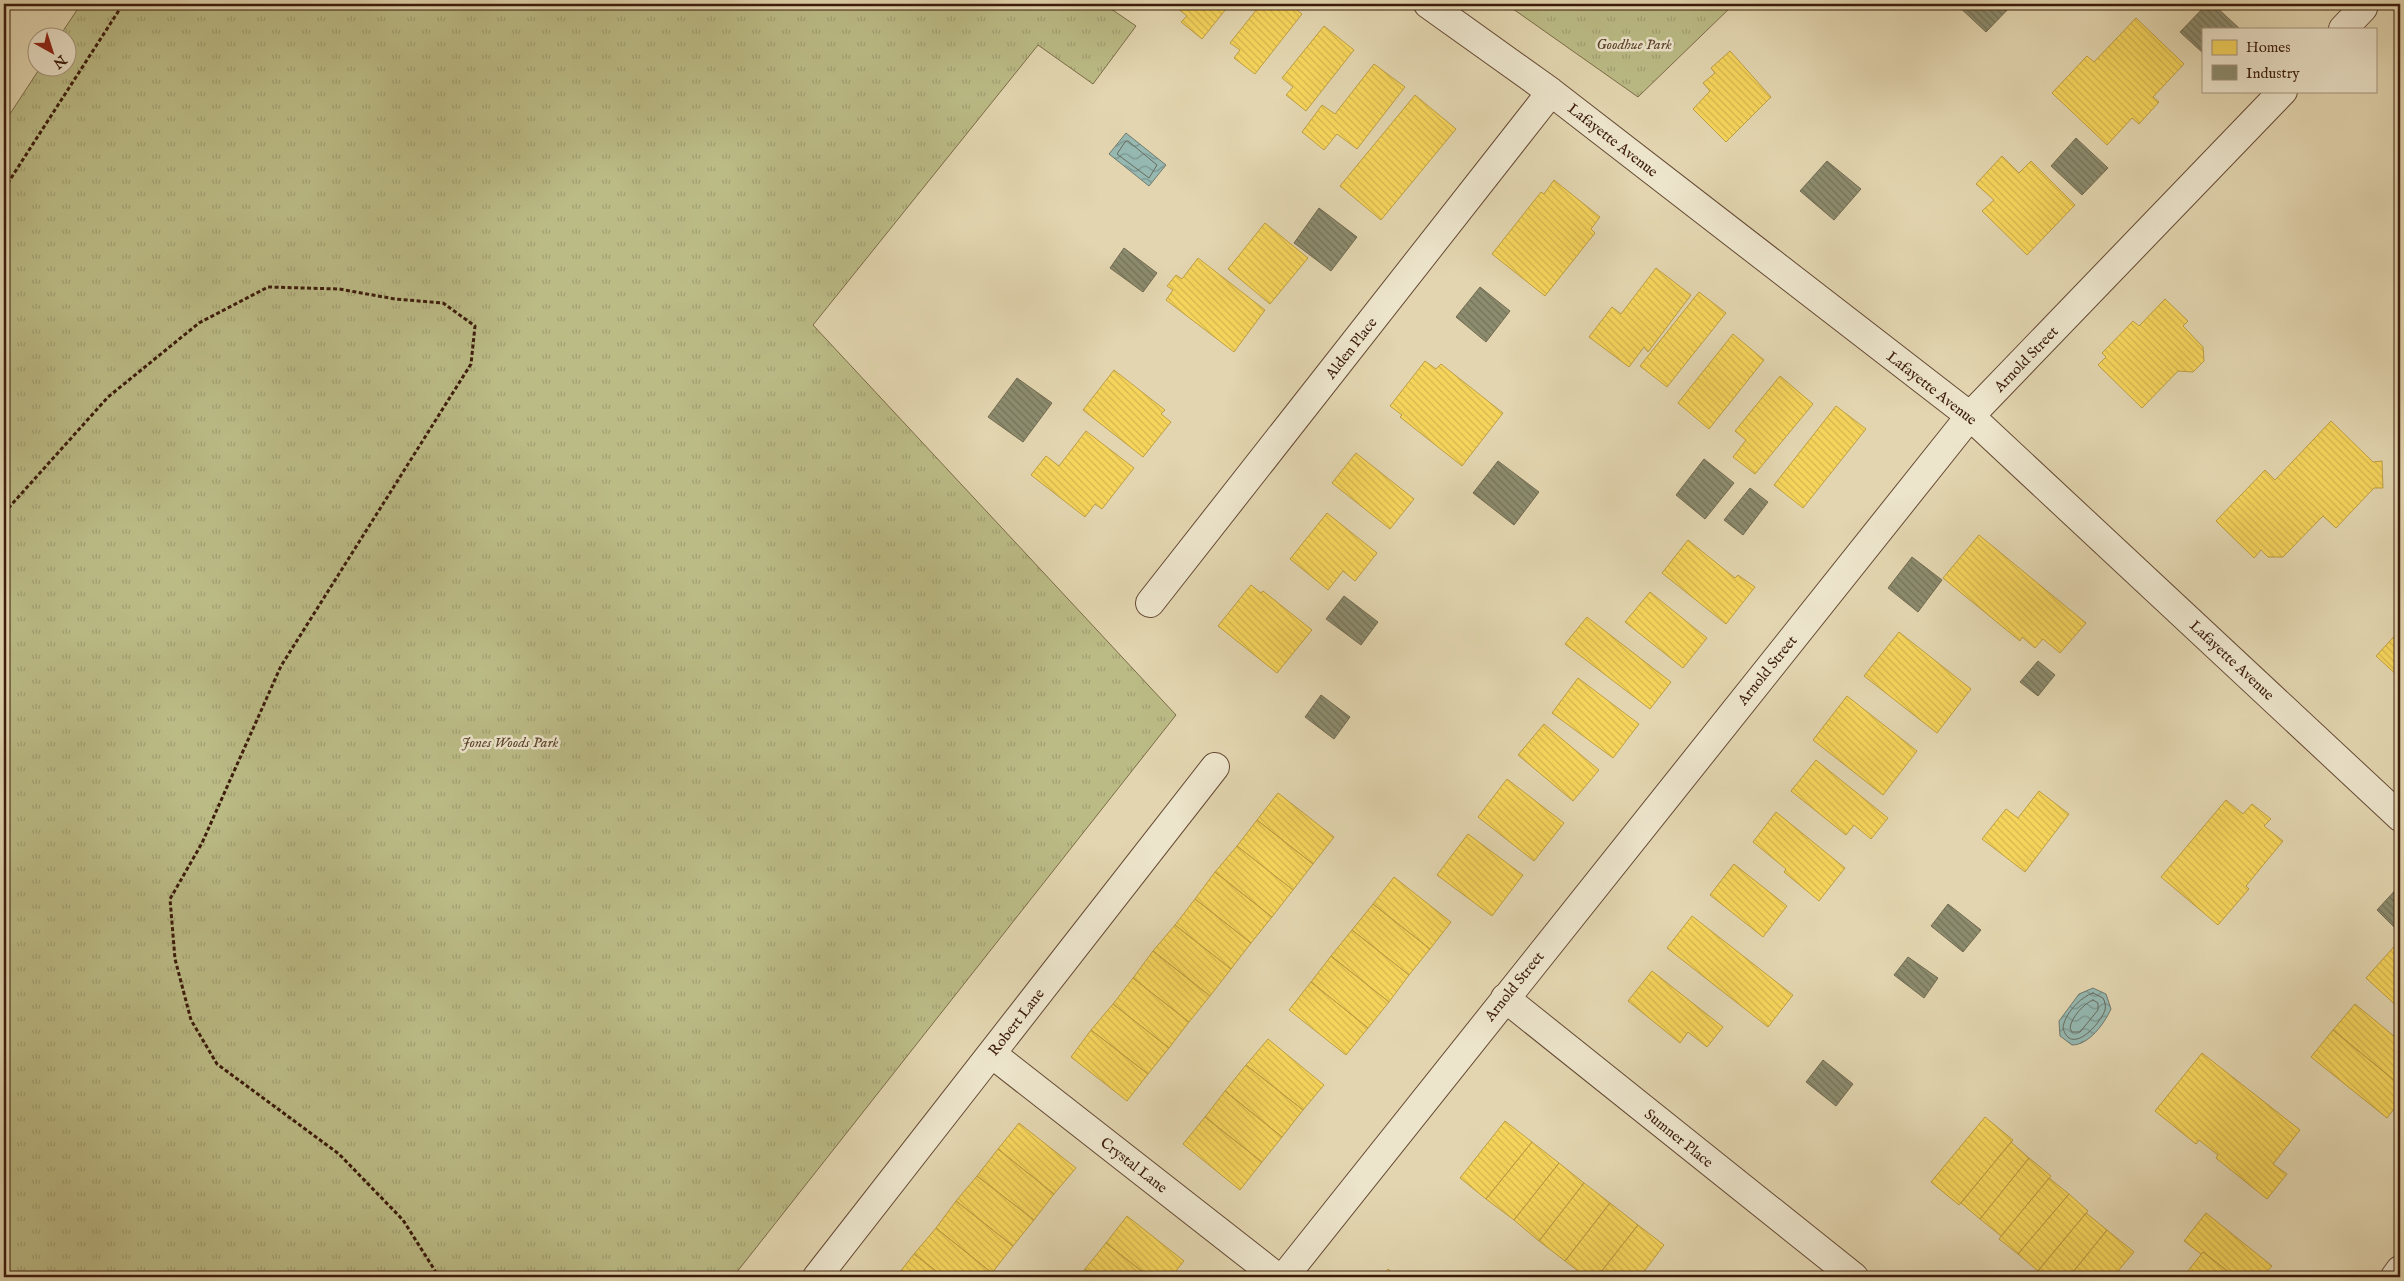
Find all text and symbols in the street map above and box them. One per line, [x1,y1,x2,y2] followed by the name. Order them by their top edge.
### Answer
[28,28,78,78] north arrow
[2202,28,2376,92] legend
[1596,35,1672,54] park label: Goodhue Park
[2246,38,2290,57] text: Homes
[49,50,71,72] text: N
[2246,64,2300,83] text: Industry
[1564,99,1662,182] street label: Lafayette Avenue
[1321,314,1381,384] street label: Alden Place
[1990,322,2062,397] street label: Arnold Street
[1883,347,1981,430] street label: Lafayette Avenue
[2185,616,2278,705] street label: Lafayette Avenue
[1733,632,1801,710] street label: Arnold Street
[461,733,559,752] park label: Jones Woods Park
[1480,948,1548,1026] street label: Arnold Street
[984,985,1049,1060] street label: Robert Lane
[1640,1105,1717,1172] street label: Sumner Place
[1096,1133,1171,1198] street label: Crystal Lane

